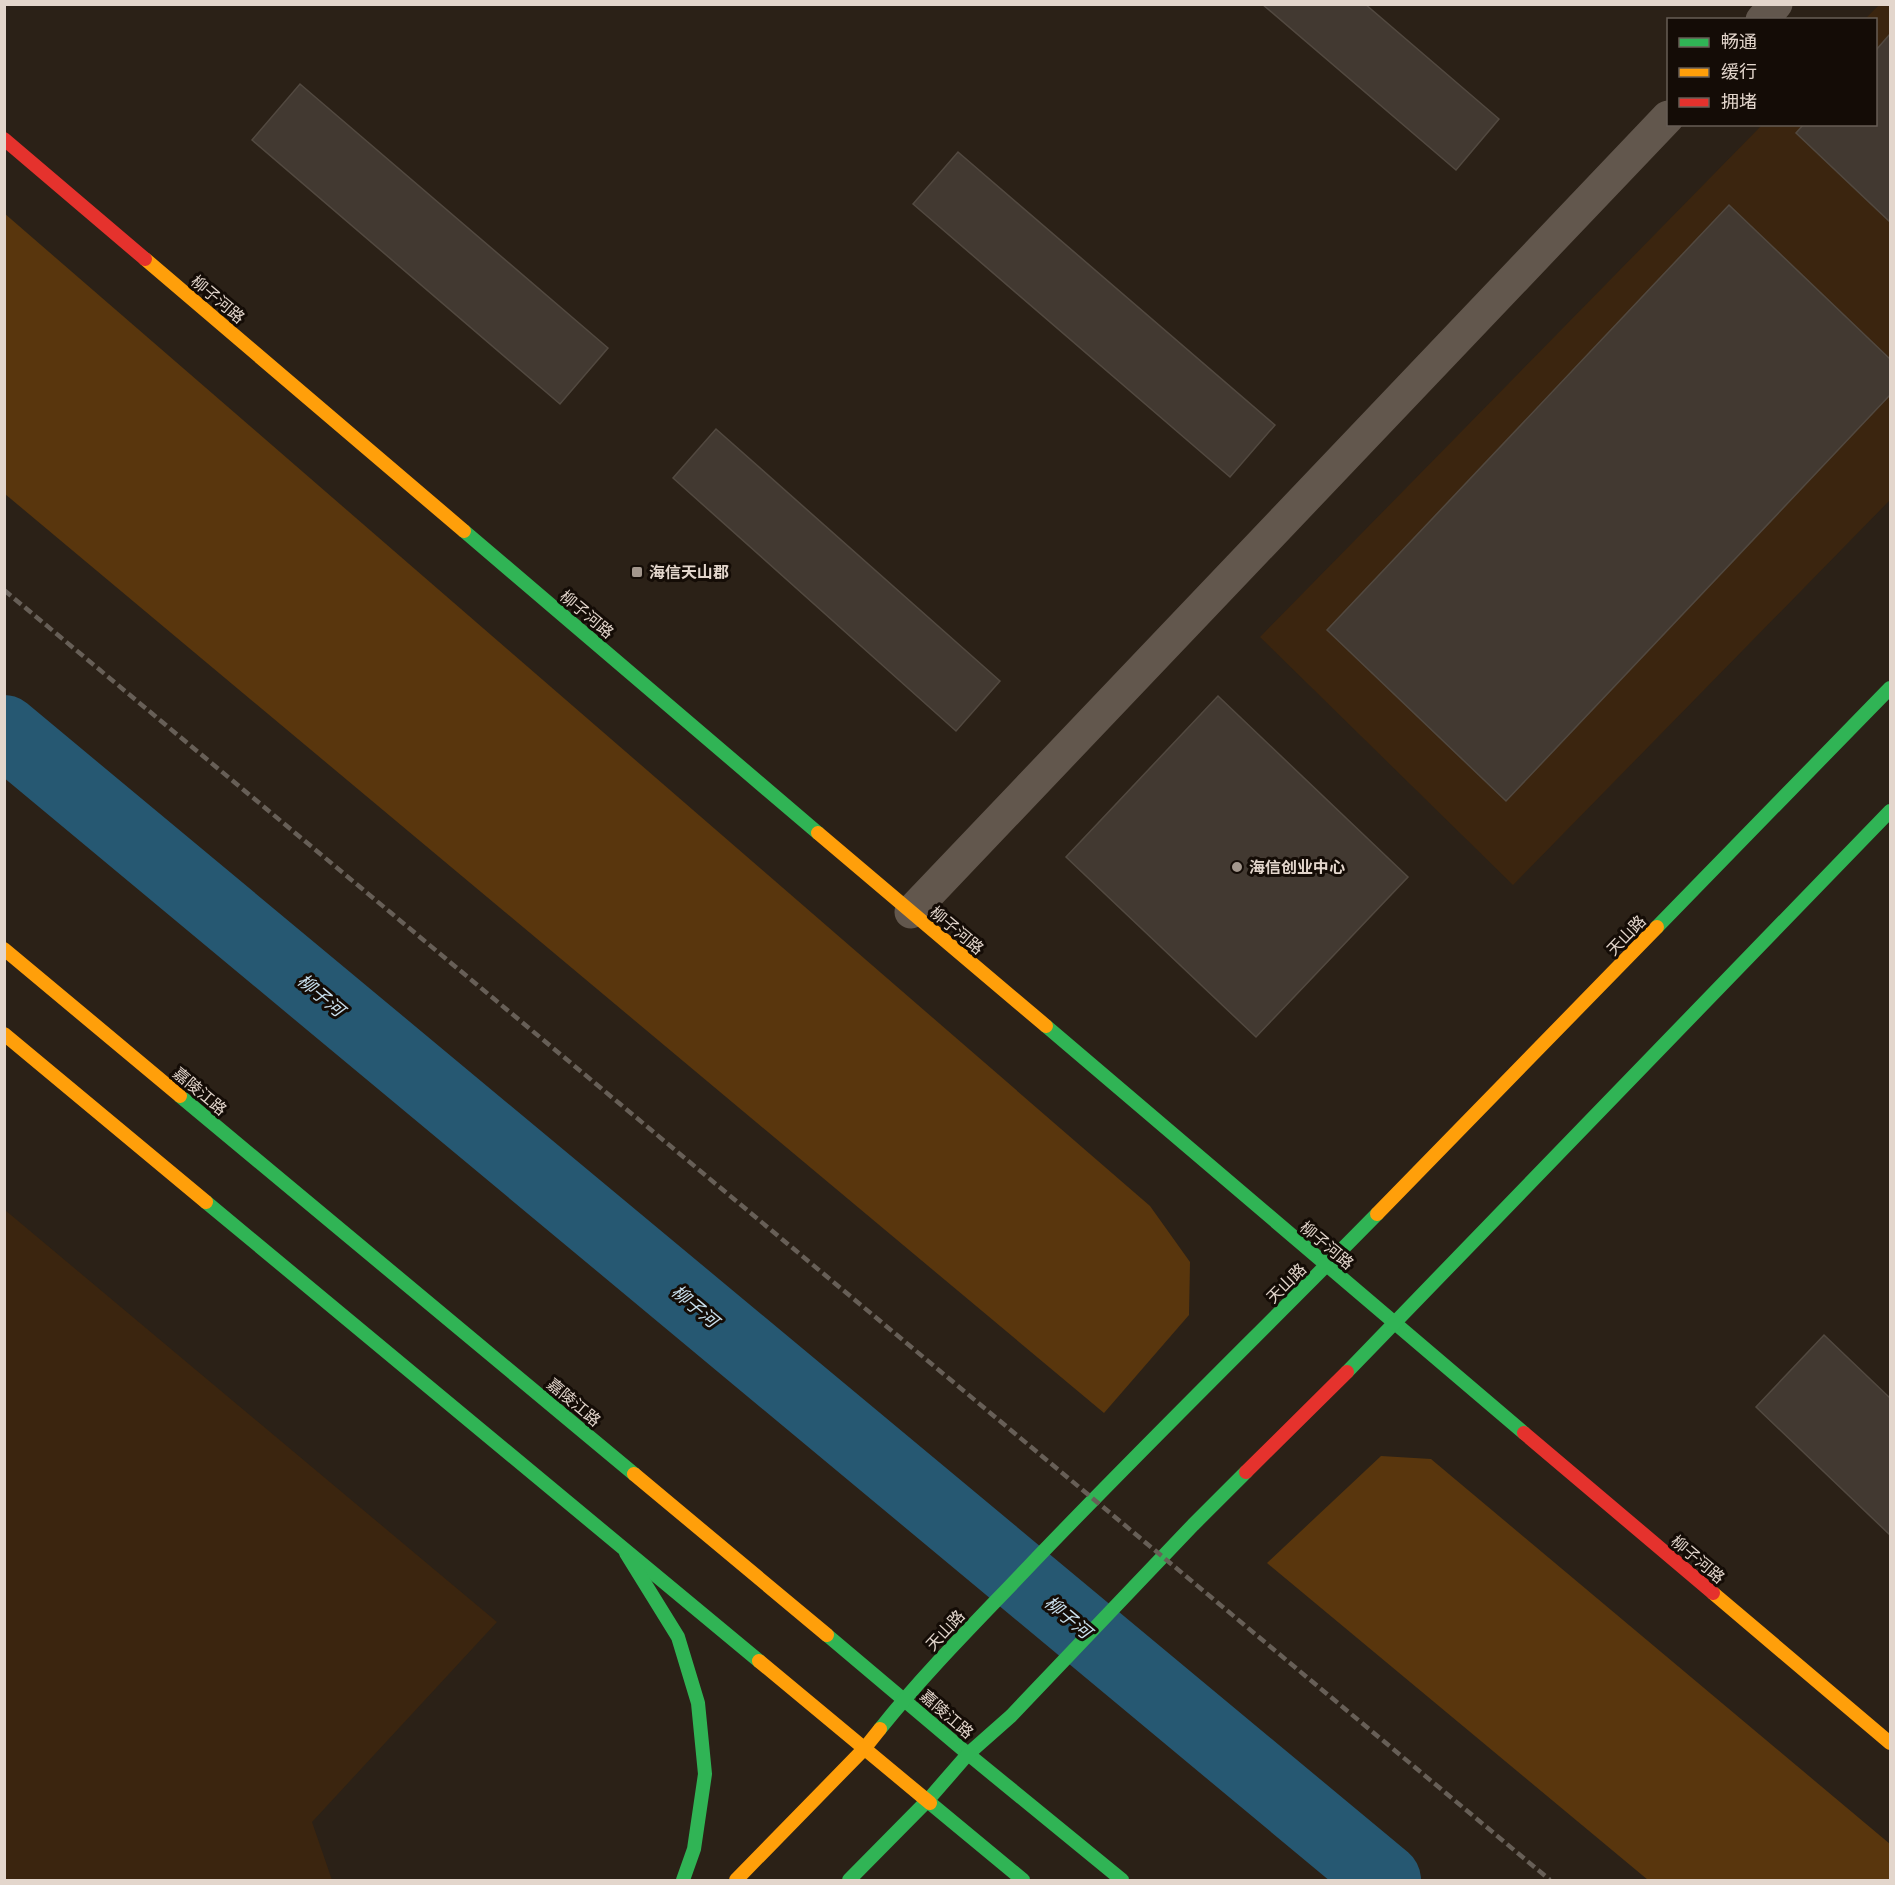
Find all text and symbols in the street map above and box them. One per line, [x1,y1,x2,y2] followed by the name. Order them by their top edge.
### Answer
[1667,18,1877,126] legend
[1721,30,1757,53] text: 畅通
[1721,60,1757,83] text: 缓行
[1721,90,1757,113] text: 拥堵
[187,271,249,327] street label: 柳子河路
[649,562,729,582] place label: 海信天山郡
[630,565,644,579] marker: 海信天山郡
[556,586,618,642] street label: 柳子河路
[1249,857,1345,877] place label: 海信创业中心
[1230,860,1244,874] marker: 海信创业中心
[926,902,988,958] street label: 柳子河路
[1602,911,1650,959] street label: 天山路
[293,969,351,1023] water label: 柳子河
[169,1063,231,1119] street label: 嘉陵江路
[1296,1217,1358,1273] street label: 柳子河路
[1262,1259,1310,1307] street label: 天山路
[667,1280,725,1334] water label: 柳子河
[543,1374,605,1430] street label: 嘉陵江路
[1667,1531,1729,1587] street label: 柳子河路
[1040,1591,1098,1645] water label: 柳子河
[921,1606,969,1654] street label: 天山路
[916,1685,978,1743] street label: 嘉陵江路

